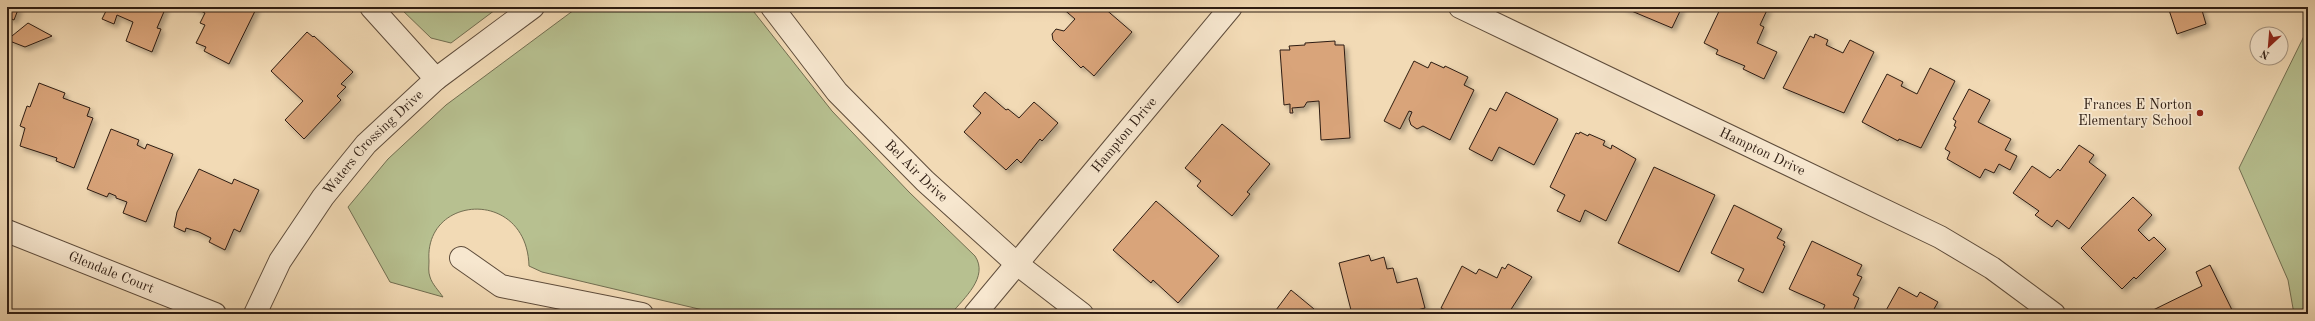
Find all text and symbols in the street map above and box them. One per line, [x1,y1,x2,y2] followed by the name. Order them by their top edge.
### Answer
[2249,26,2289,66] north arrow
[2259,47,2271,60] text: N
[321,88,426,198] street label: Waters Crossing Drive
[1089,95,1159,175] street label: Hampton Drive
[2078,98,2192,128] place label: Frances E Norton Elementary School
[2195,108,2205,118] marker: Frances E Norton Elementary School
[1717,125,1807,178] street label: Hampton Drive
[882,138,950,205] street label: Bel Air Drive
[66,249,156,296] street label: Glendale Court

